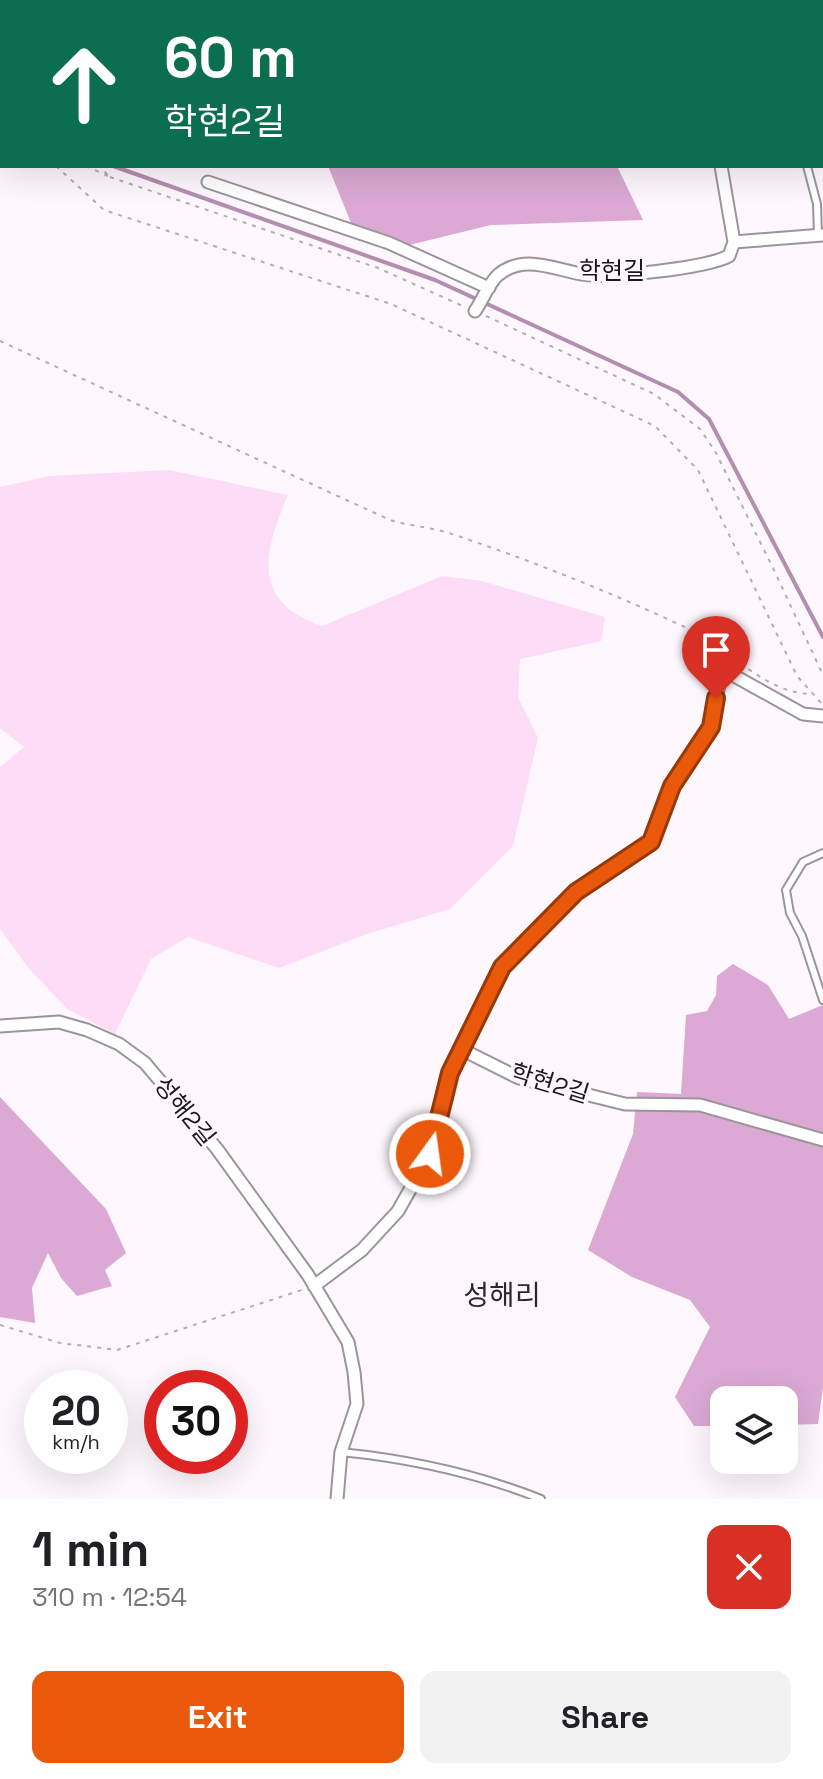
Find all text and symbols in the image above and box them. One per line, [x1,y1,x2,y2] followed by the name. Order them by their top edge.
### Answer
[164,22,297,93] text: 60 m
[32,32,136,136] icon: ahead
[164,99,285,145] text: 학현2길
[579,255,645,286] street label: 학현길
[682,616,750,698] pin
[694,628,738,672] icon: arrive
[507,1056,593,1110] street label: 학현2길
[148,1070,222,1152] street label: 성해2길
[388,1112,472,1196] position arrow
[463,1277,541,1313] district label: 성해리
[144,1370,248,1474] speed limit sign: 30
[51,1386,101,1437] text: 20
[710,1386,798,1474] map controls
[710,1386,798,1474] button: layers
[52,1429,100,1455] text: km/h
[32,1519,149,1580] text: 1 min
[707,1525,791,1609] button: close
[32,1580,187,1614] text: 310 m · 12:54
[32,1671,404,1763] button: Exit
[420,1671,791,1763] button: Share

